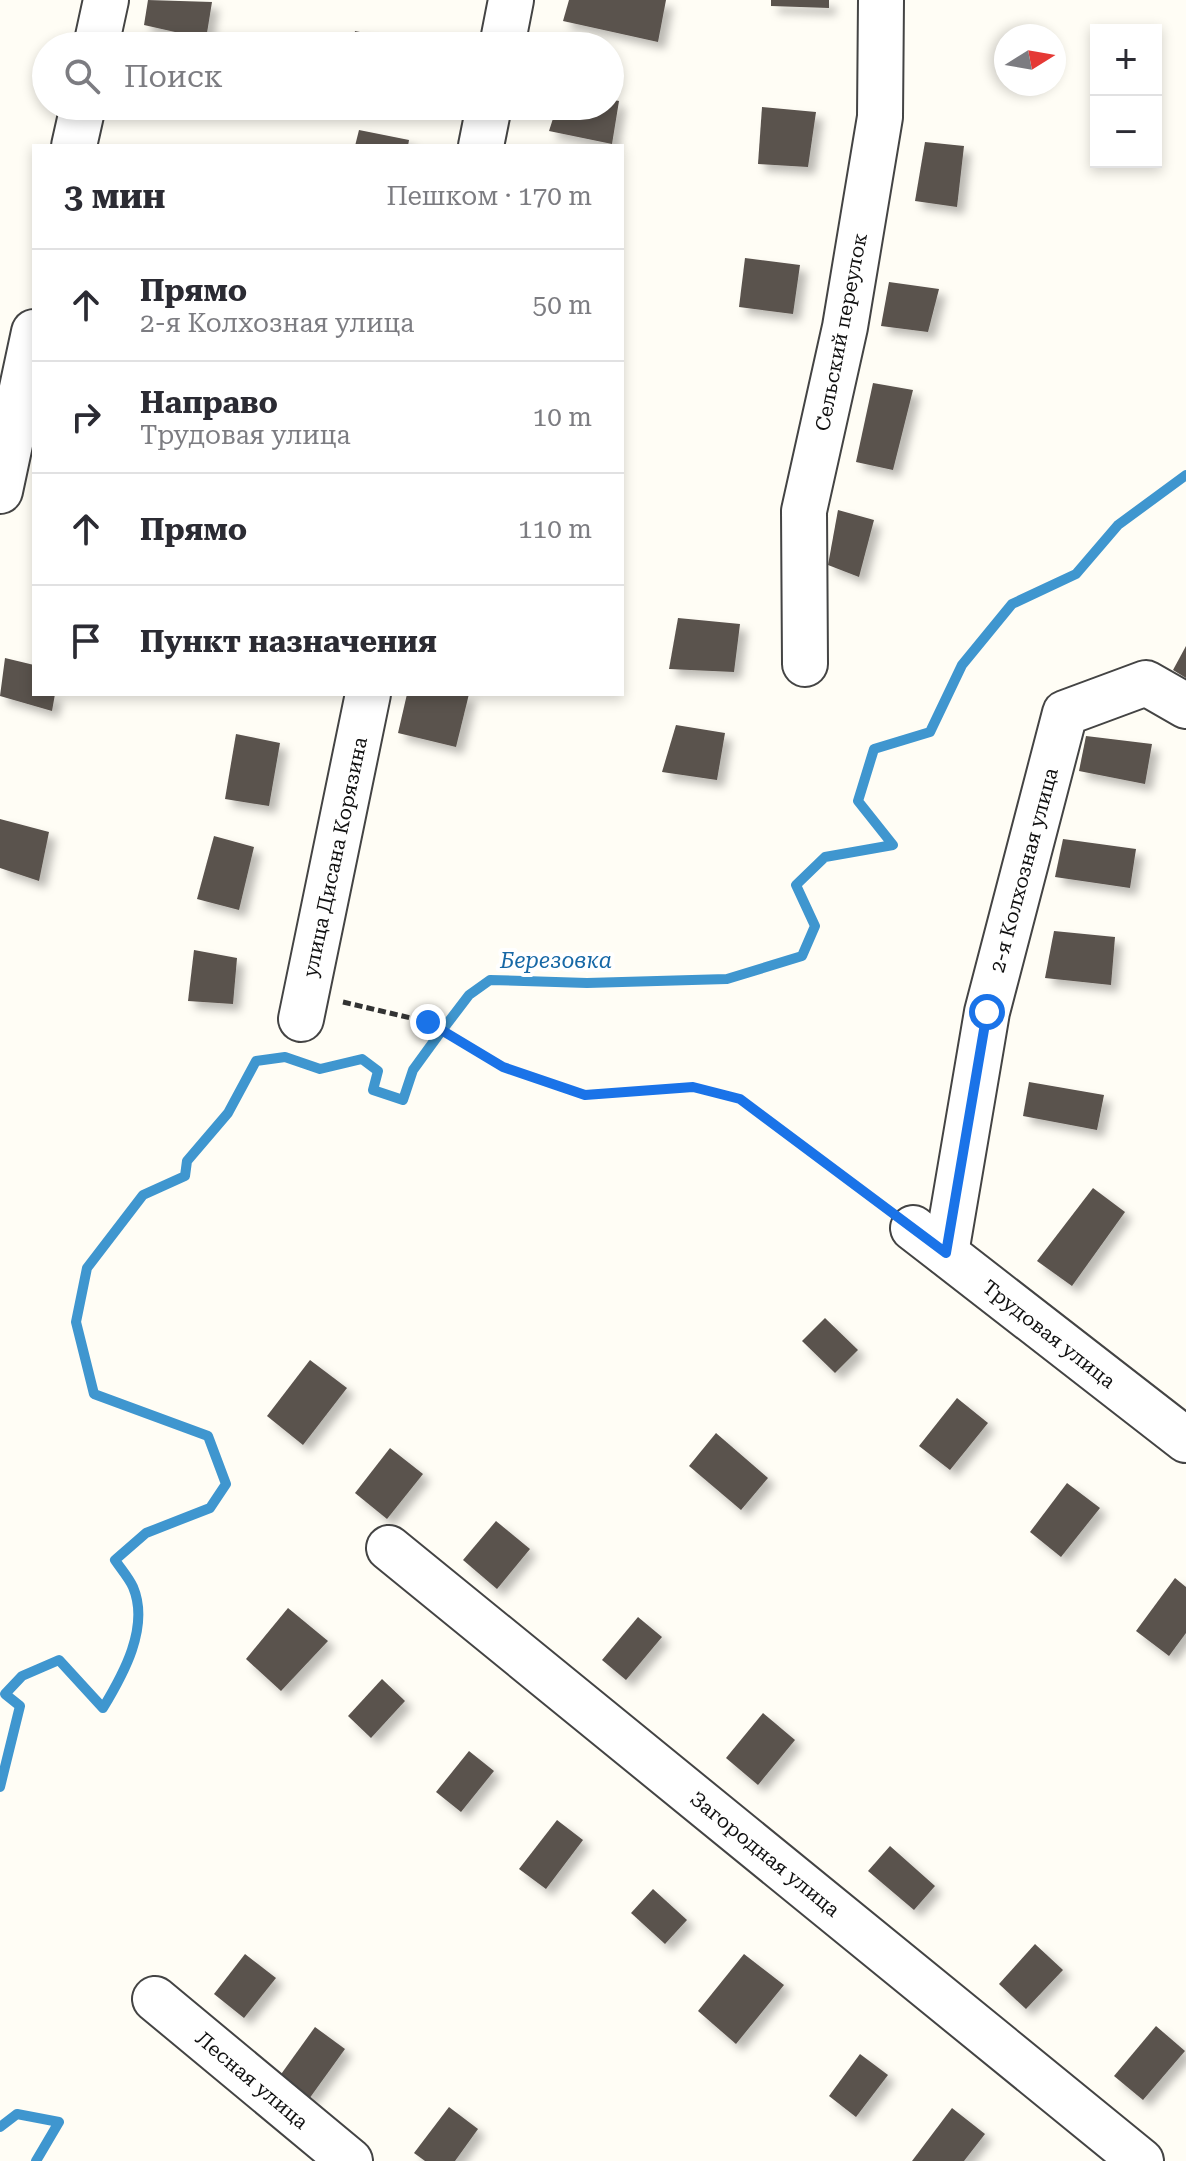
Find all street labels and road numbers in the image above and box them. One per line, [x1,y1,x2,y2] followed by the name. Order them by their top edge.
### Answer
[810,231,872,433] street label: Сельский переулок
[298,735,372,979] street label: улица Дисана Корязина
[985,765,1063,975] street label: 2-я Колхозная улица
[978,1275,1120,1393] street label: Трудовая улица
[685,1786,845,1922] street label: Загородная улица
[191,2026,313,2134] street label: Лесная улица

